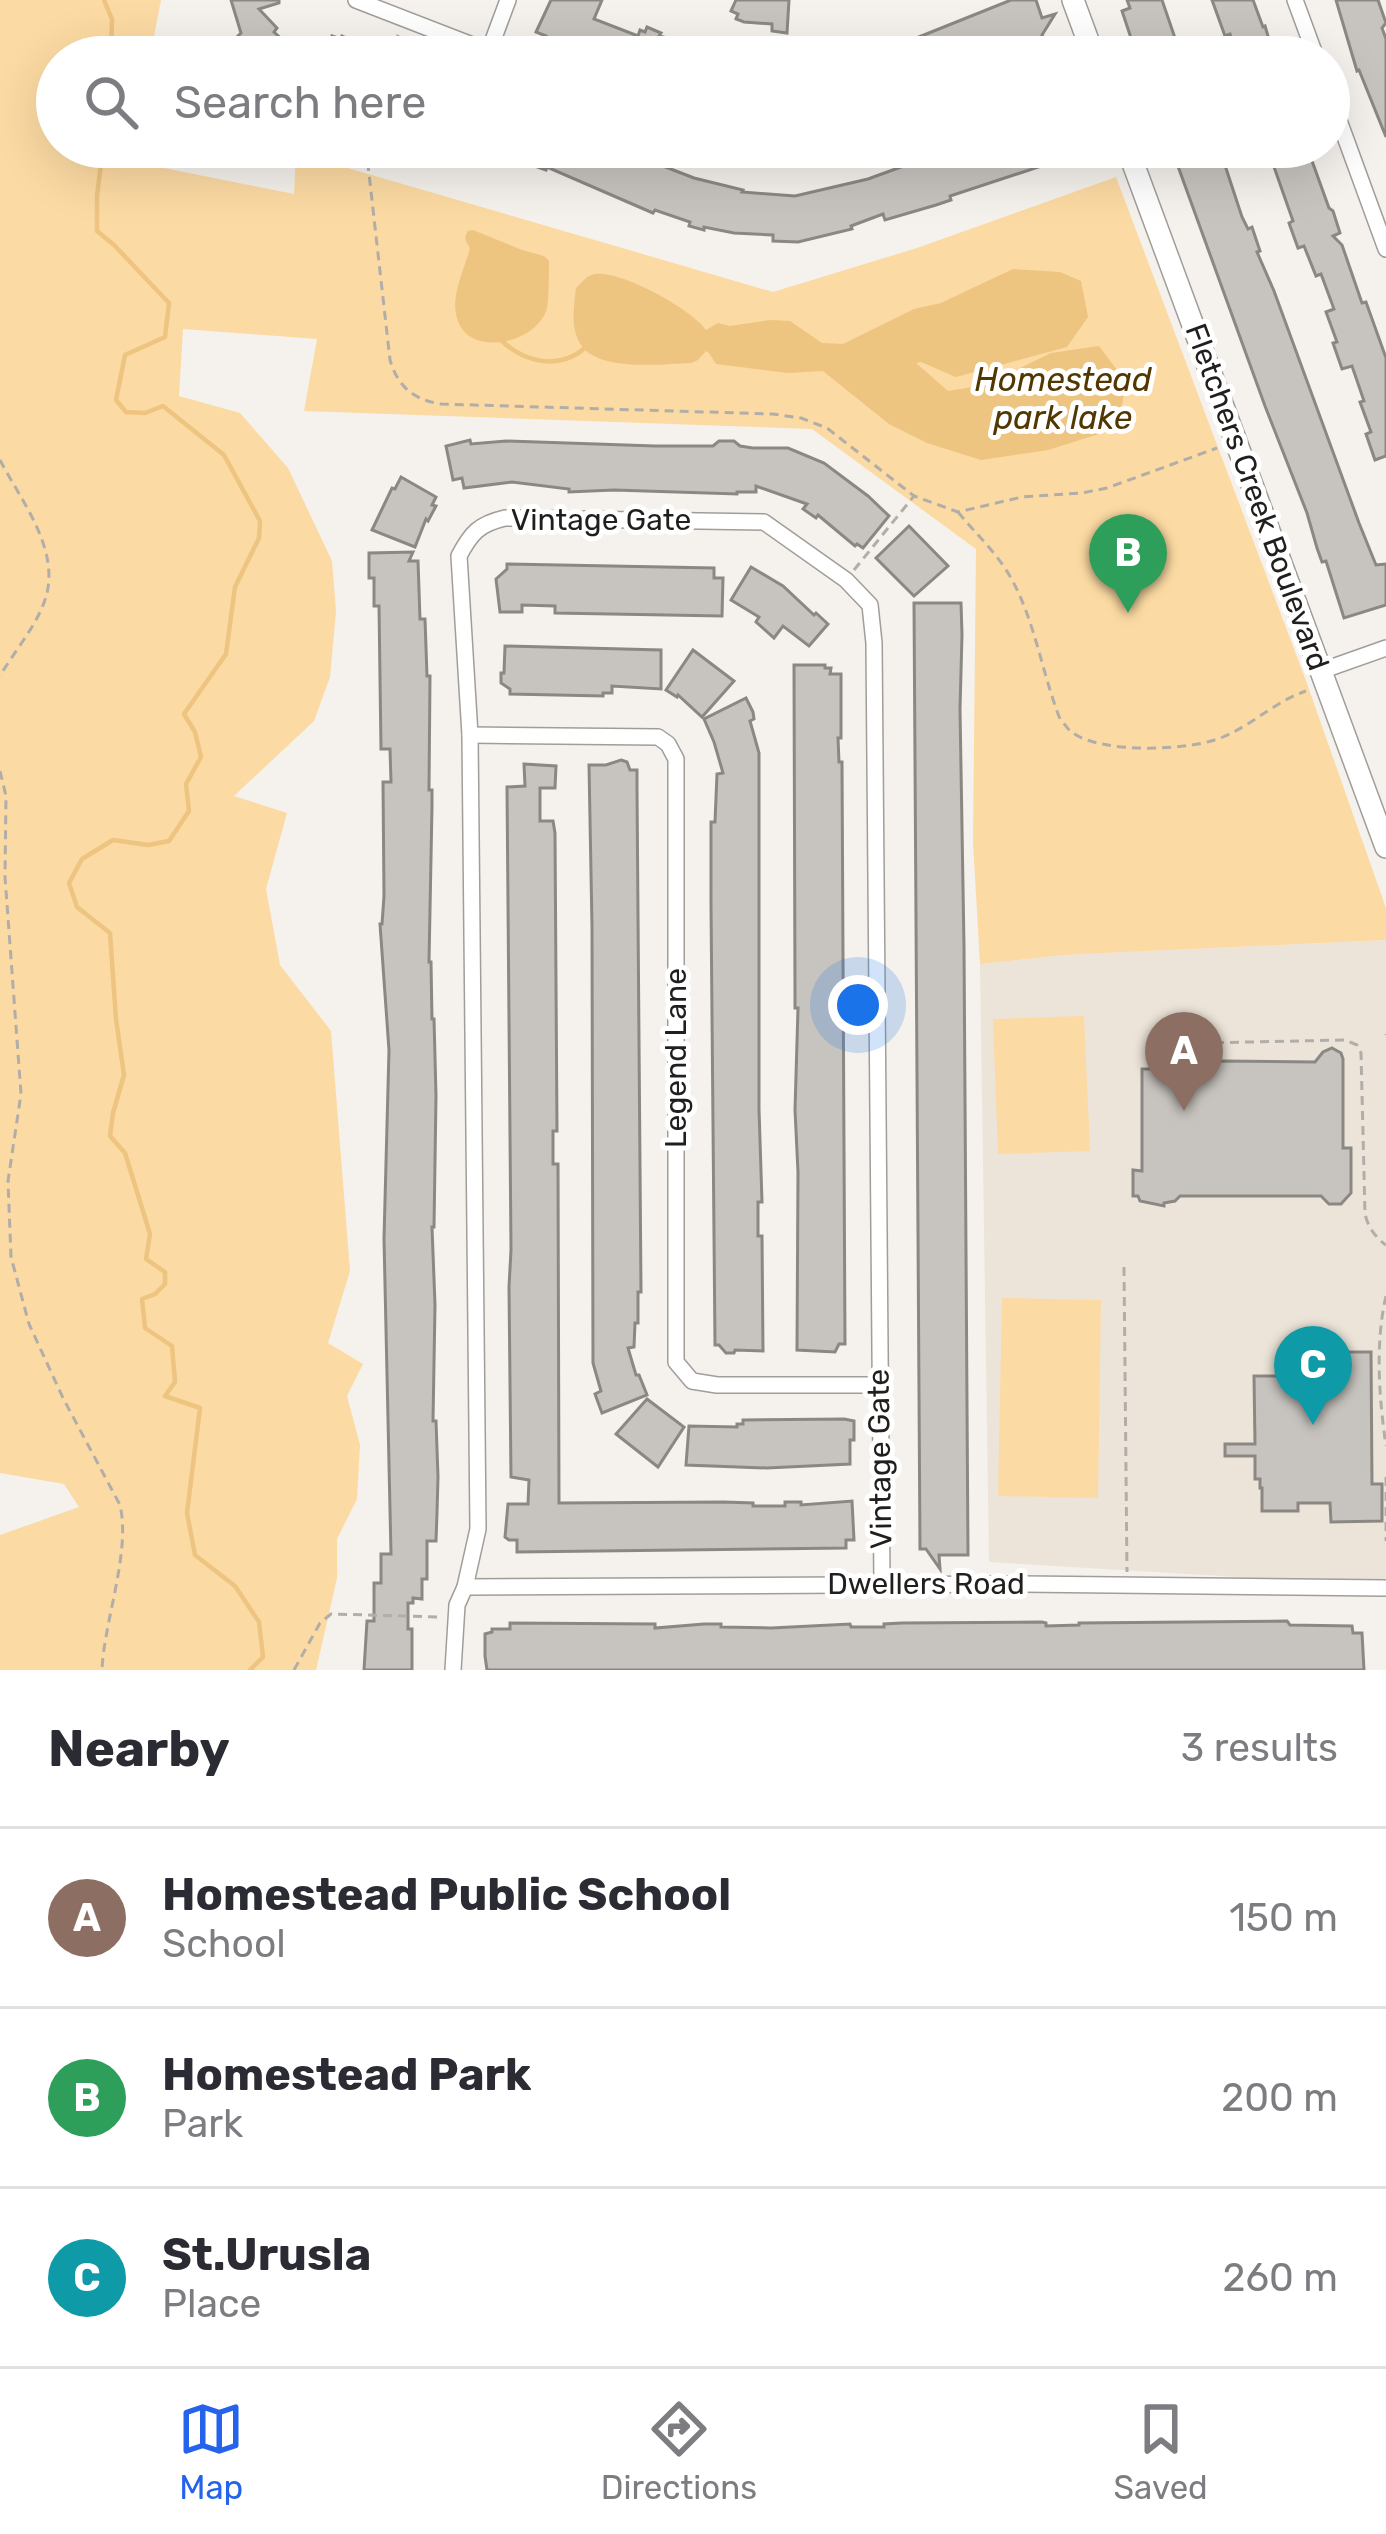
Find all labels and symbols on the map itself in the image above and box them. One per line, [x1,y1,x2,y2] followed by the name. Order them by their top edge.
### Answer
[1177,319,1337,675] street label: Fletchers Creek Boulevard
[974,360,1152,437] water label: Homestead park lake
[511,502,691,538] street label: Vintage Gate
[1089,514,1167,613] pin: B
[658,968,694,1148] street label: Legend Lane
[828,975,888,1035] your location
[1145,1012,1223,1111] pin: A
[1274,1326,1352,1425] pin: C
[860,1368,900,1550] street label: Vintage Gate
[827,1566,1025,1602] street label: Dwellers Road

